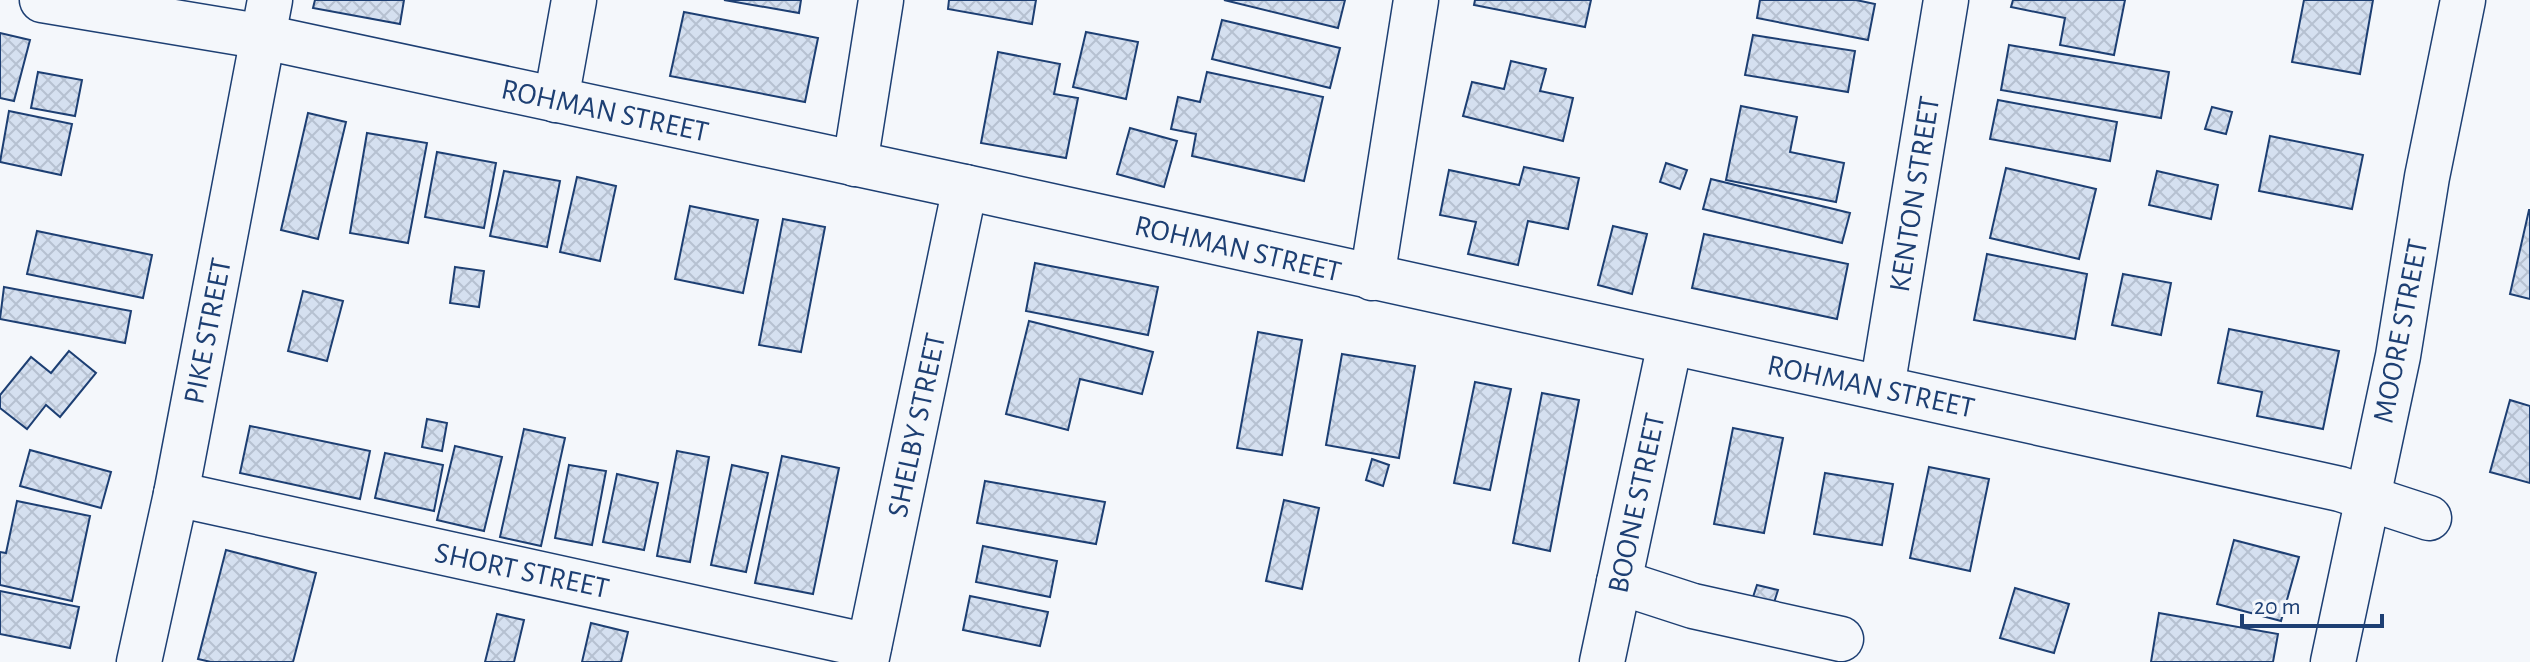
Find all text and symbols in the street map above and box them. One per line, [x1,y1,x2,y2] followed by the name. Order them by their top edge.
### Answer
[498,74,711,148] street label: ROHMAN STREET
[1885,94,1945,294] street label: KENTON STREET
[1132,211,1344,287] street label: ROHMAN STREET
[2368,237,2434,426] street label: MOORE STREET
[179,255,237,407] street label: PIKE STREET
[883,330,951,520] street label: SHELBY STREET
[1764,350,1977,424] street label: ROHMAN STREET
[1603,410,1671,596] street label: BOONE STREET
[432,538,612,604] street label: SHORT STREET
[2242,578,2382,628] scale bar
[2254,595,2301,619] text: 20 m

